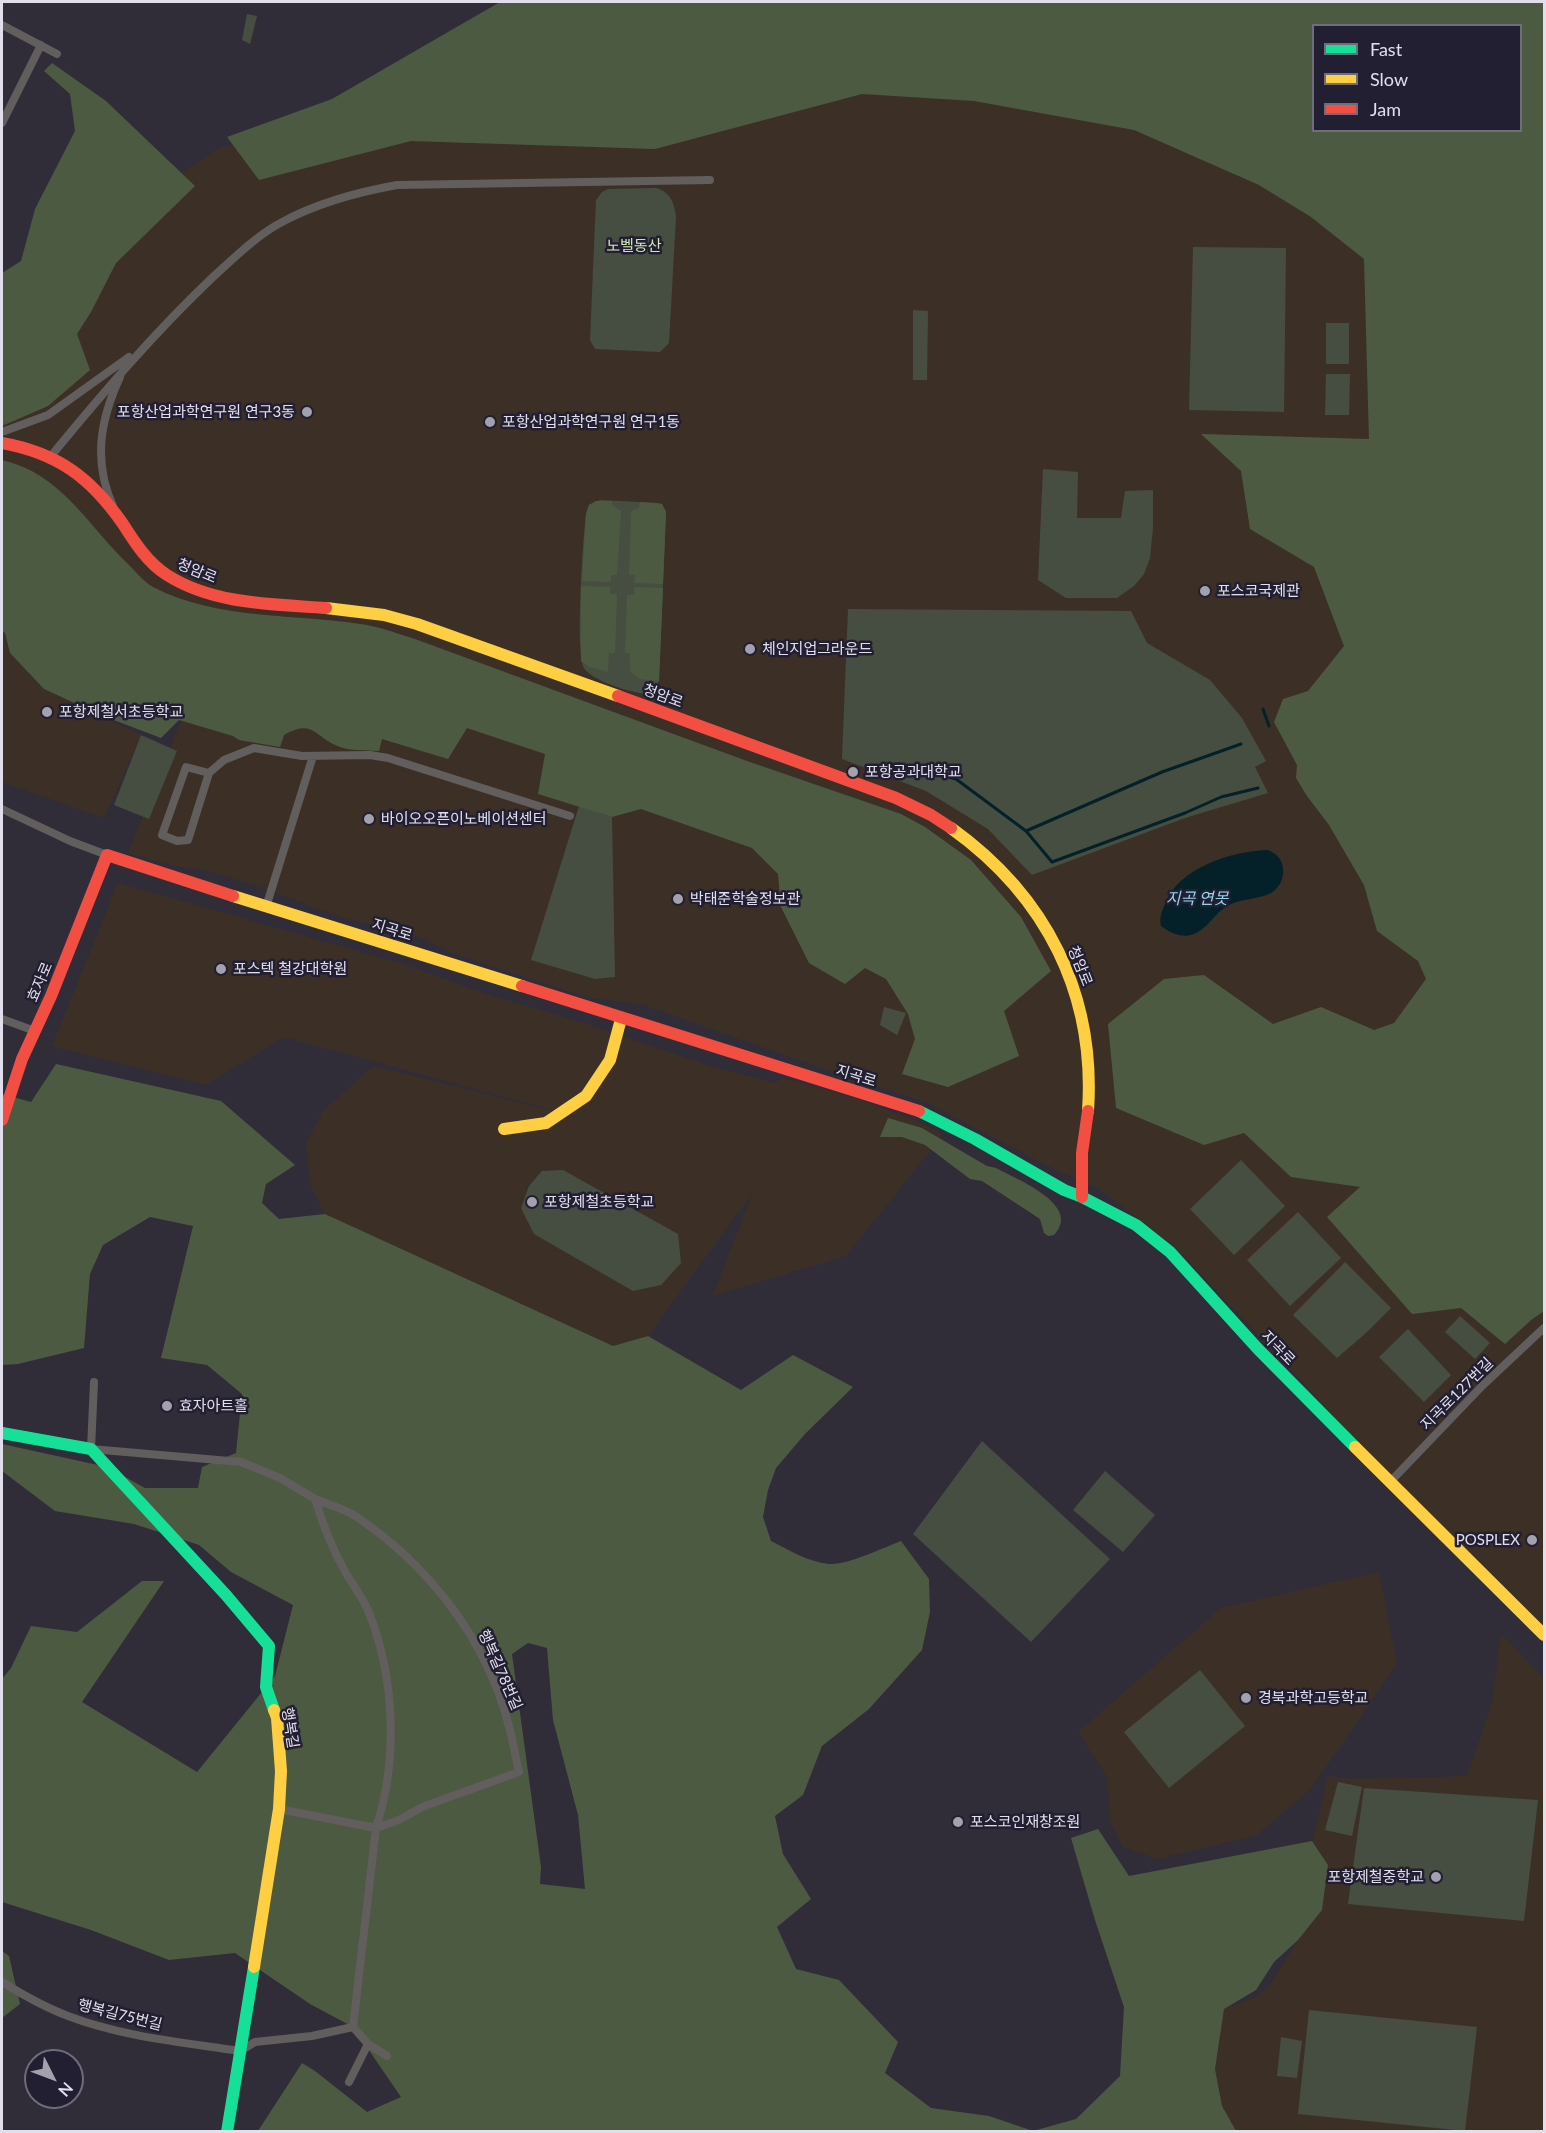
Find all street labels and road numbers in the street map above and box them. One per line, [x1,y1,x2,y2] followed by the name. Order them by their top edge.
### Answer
[174,555,220,587] street label: 청암로
[640,680,686,712] street label: 청암로
[370,915,414,945] street label: 지곡로
[1064,943,1096,989] street label: 청암로
[24,959,56,1005] street label: 효자로
[834,1061,878,1091] street label: 지곡로
[1257,1327,1299,1369] street label: 지곡로
[1417,1354,1497,1434] street label: 지곡로127번길
[474,1627,526,1713] street label: 행복길78번길
[278,1706,302,1750] street label: 행복길
[76,1996,164,2034] street label: 행복길75번길

